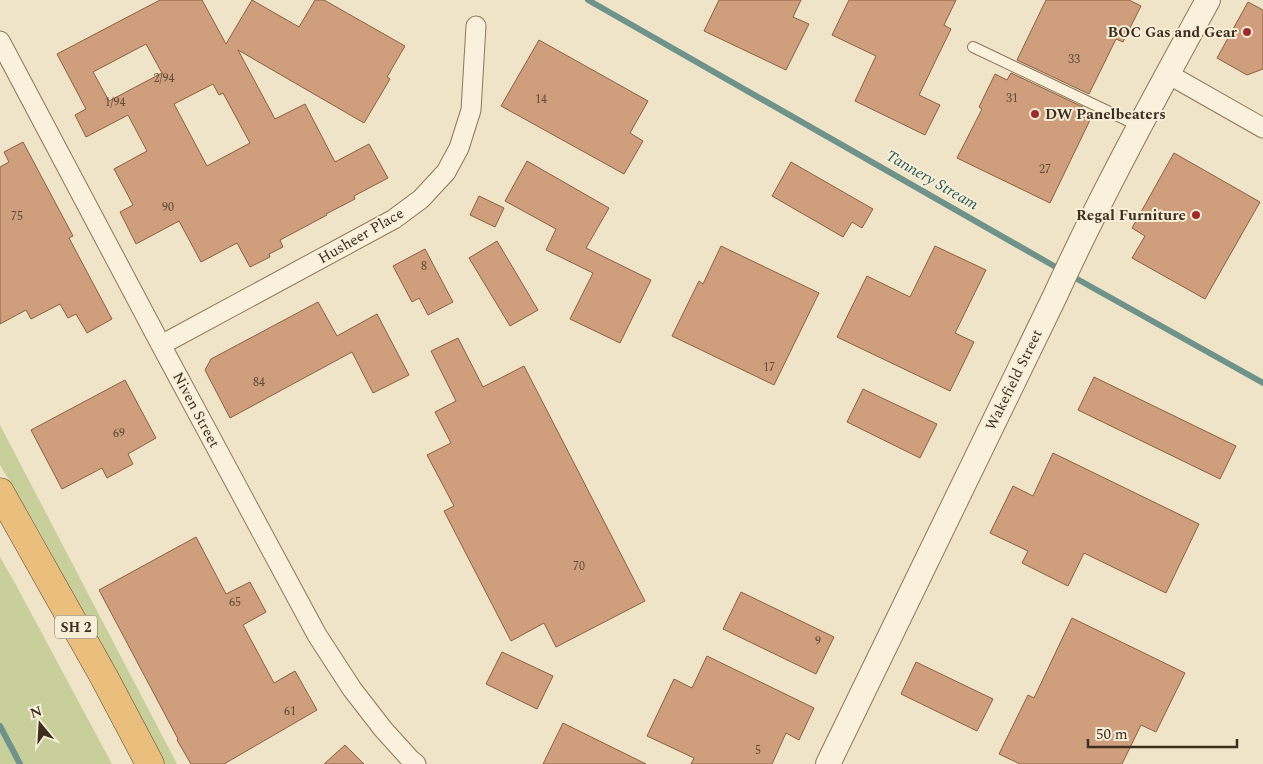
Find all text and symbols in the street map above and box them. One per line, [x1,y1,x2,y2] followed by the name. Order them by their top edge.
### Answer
[1107,21,1238,44] place label: BOC Gas and Gear
[1241,26,1253,38] marker: BOC Gas and Gear
[1068,50,1080,69] house number: 33
[153,69,175,88] house number: 2/94
[1006,89,1018,108] house number: 31
[535,90,547,109] house number: 14
[104,93,126,112] house number: 1/94
[1045,103,1166,126] place label: DW Panelbeaters
[1029,108,1041,120] marker: DW Panelbeaters
[881,144,983,217] water label: Tannery Stream
[1039,160,1051,179] house number: 27
[162,198,174,217] house number: 90
[314,202,408,270] street label: Husheer Place
[1076,204,1186,227] place label: Regal Furniture
[11,207,23,226] house number: 75
[1190,209,1202,221] marker: Regal Furniture
[421,257,427,276] house number: 8
[980,326,1048,434] street label: Wakefield Street
[763,358,775,377] house number: 17
[166,368,226,452] street label: Niven Street
[253,373,265,392] house number: 84
[113,424,125,443] house number: 69
[573,557,585,576] house number: 70
[229,593,241,612] house number: 65
[55,616,97,638] road number: SH 2
[815,632,821,651] house number: 9
[15,699,65,749] north arrow
[27,700,45,724] text: N
[284,702,296,721] house number: 61
[1088,716,1237,748] scale bar
[1096,723,1128,746] text: 50 m
[755,741,761,760] house number: 5

